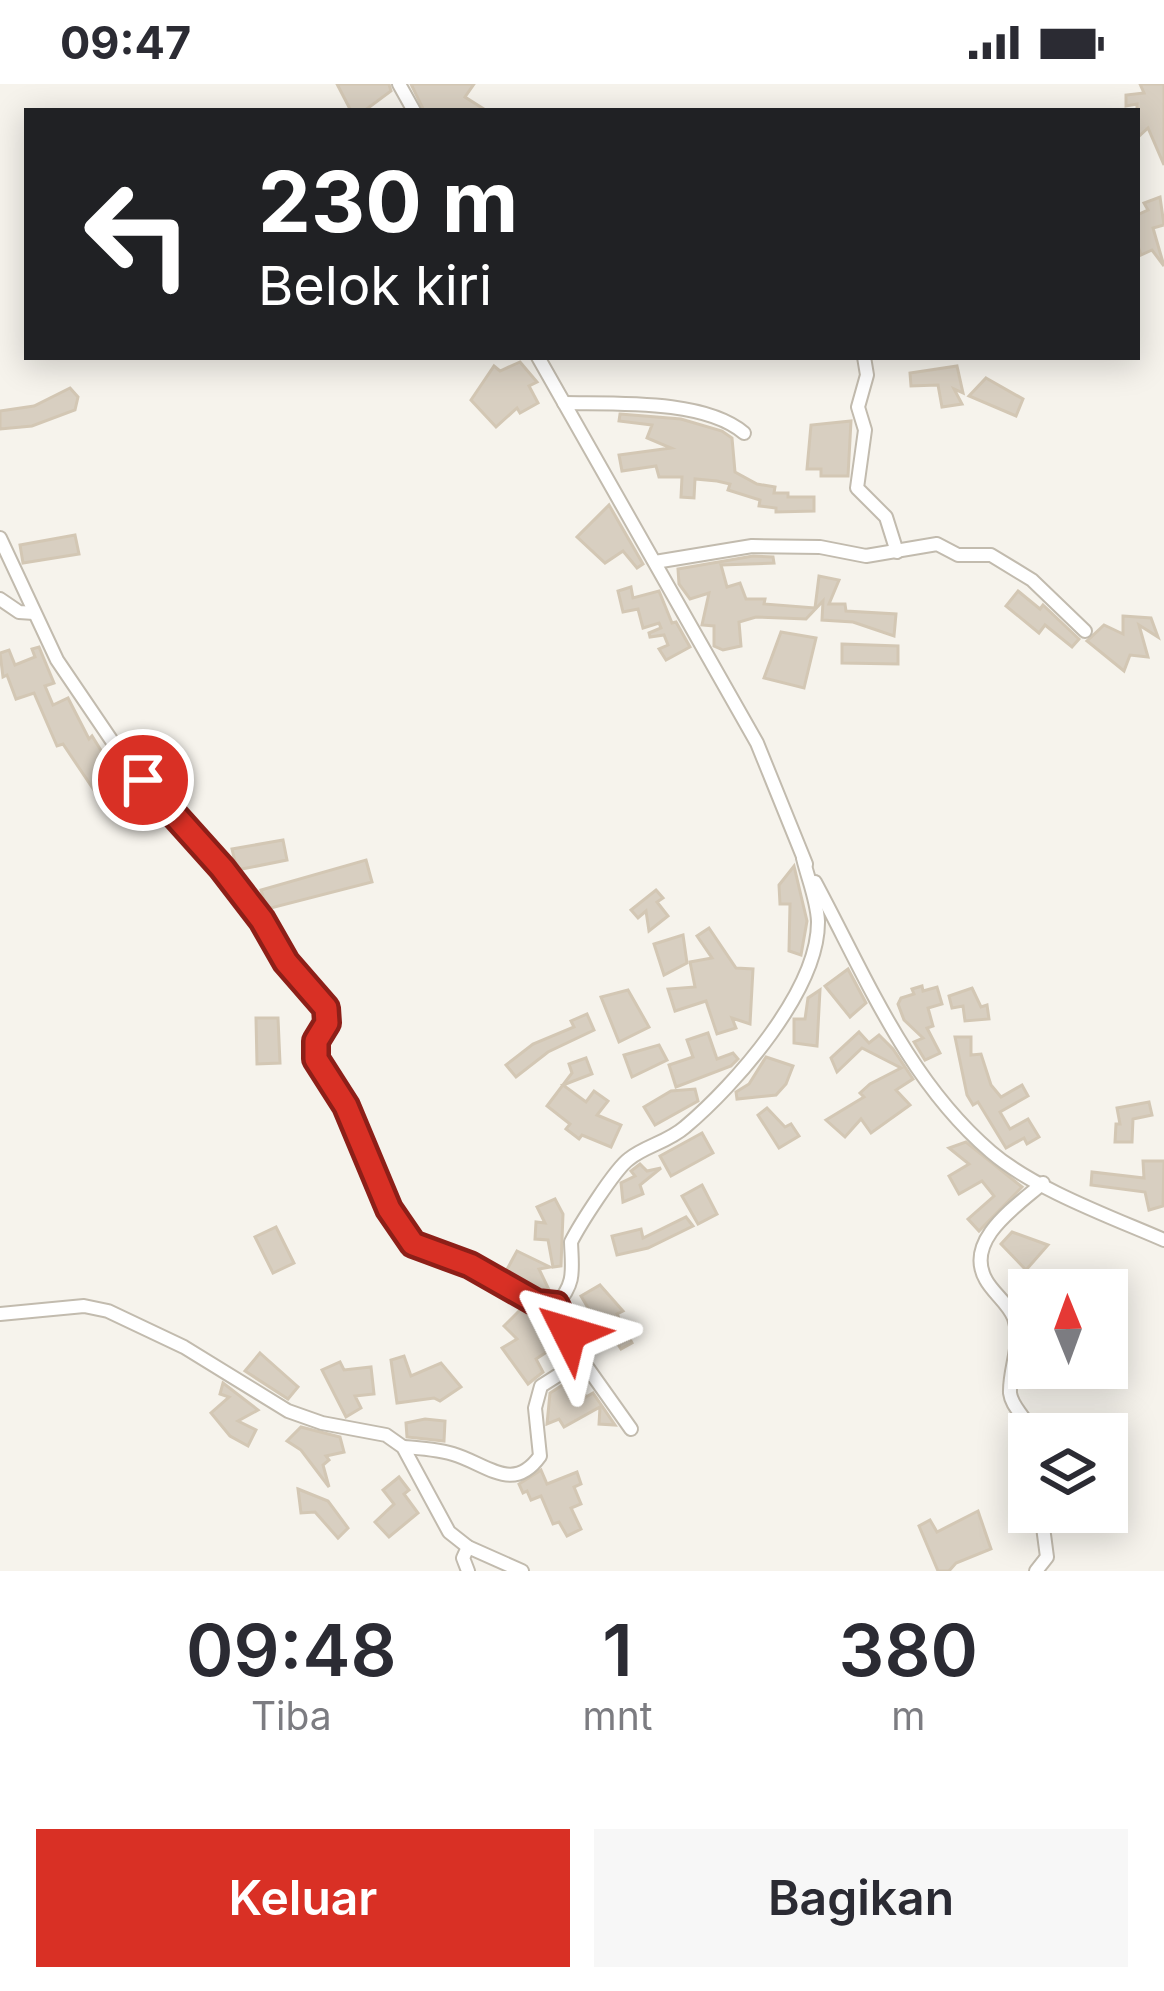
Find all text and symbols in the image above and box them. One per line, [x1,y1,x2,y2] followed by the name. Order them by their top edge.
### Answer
[60,15,191,70] text: 09:47
[258,151,518,252] text: 230 m
[60,156,216,312] icon: left
[258,253,492,318] text: Belok kiri
[92,729,194,831] pin
[110,747,176,813] icon: arrive
[1008,1269,1128,1389] north arrow
[1008,1269,1128,1533] map controls
[506,1270,632,1396] position arrow
[1008,1413,1128,1533] button: layers
[186,1606,397,1693] text: 09:48
[602,1606,633,1693] text: 1
[839,1606,978,1693] text: 380
[251,1692,332,1739] text: Tiba
[583,1692,653,1739] text: mnt
[891,1692,925,1739] text: m
[36,1829,570,1967] button: Keluar
[594,1829,1128,1967] button: Bagikan

